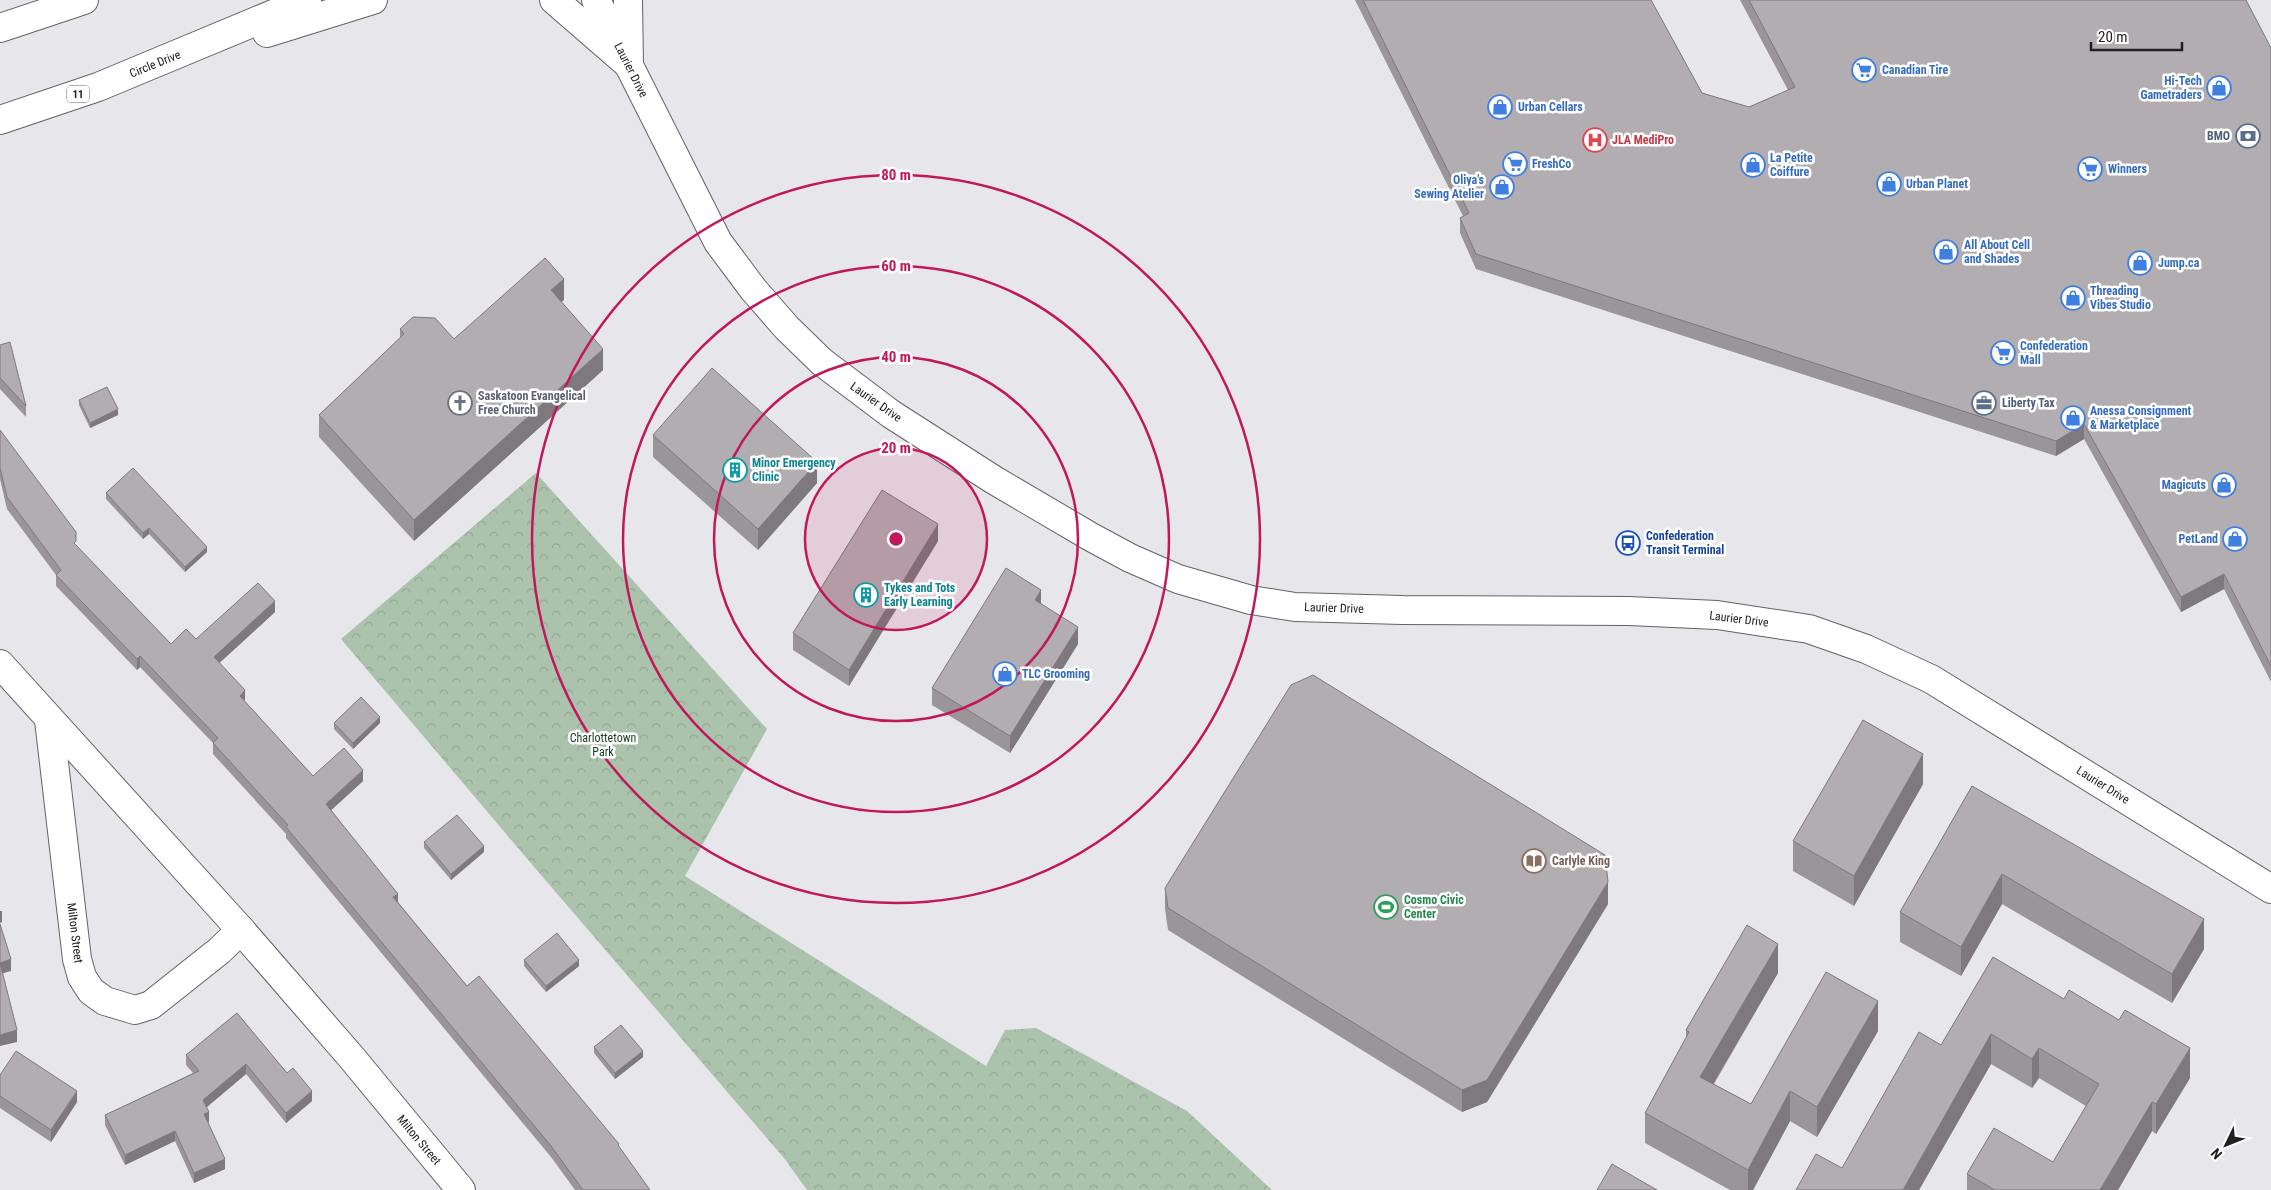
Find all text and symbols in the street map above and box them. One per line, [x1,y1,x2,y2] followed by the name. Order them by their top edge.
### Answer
[2091,20,2182,52] scale bar
[2098,28,2128,46] text: 20 m
[611,40,651,100] street label: Laurier Drive
[127,47,183,81] street label: Circle Drive
[1851,57,1877,83] supermarket icon: Canadian Tire
[1882,63,1948,77] place label: Canadian Tire
[2140,74,2203,102] place label: Hi-Tech Gametraders
[2206,75,2232,101] shop icon: Hi-Tech Gametraders
[67,86,89,102] road number: 11
[1487,94,1513,120] shop icon: Urban Cellars
[1518,100,1583,114] place label: Urban Cellars
[2235,123,2261,149] bank icon: BMO
[1582,127,1608,153] hospital icon: JLA MediPro
[2207,129,2230,143] place label: BMO
[1612,133,1674,147] place label: JLA MediPro
[1502,151,1528,177] supermarket icon: FreshCo
[1770,151,1813,179] place label: La Petite Coiffure
[1740,152,1766,178] shop icon: La Petite Coiffure
[2077,156,2103,182] supermarket icon: Winners
[1532,157,1571,171] place label: FreshCo
[2108,162,2148,176] place label: Winners
[881,166,911,184] text: 80 m
[1876,171,1902,197] shop icon: Urban Planet
[1414,173,1485,201] place label: Oliya's Sewing Atelier
[1489,174,1515,200] shop icon: Oliya's Sewing Atelier
[1906,177,1968,191] place label: Urban Planet
[1964,238,2030,266] place label: All About Cell and Shades
[1933,239,1959,265] shop icon: All About Cell and Shades
[2127,250,2153,276] shop icon: Jump.ca
[2158,256,2200,270] place label: Jump.ca
[881,257,911,275] text: 60 m
[2090,284,2151,312] place label: Threading Vibes Studio
[2060,285,2086,311] shop icon: Threading Vibes Studio
[2020,339,2088,367] place label: Confederation Mall
[1990,340,2016,366] supermarket icon: Confederation Mall
[881,348,911,366] text: 40 m
[848,379,905,425] street label: Laurier Drive
[478,389,586,417] place label: Saskatoon Evangelical Free Church
[447,390,473,416] church icon: Saskatoon Evangelical Free Church
[1971,390,1997,416] office icon: Liberty Tax
[2002,396,2055,410] place label: Liberty Tax
[2090,404,2192,432] place label: Anessa Consignment & Marketplace
[2060,405,2086,431] shop icon: Anessa Consignment & Marketplace
[881,439,911,457] text: 20 m
[752,456,836,484] place label: Minor Emergency Clinic
[722,457,748,483] building icon: Minor Emergency Clinic
[2211,472,2237,498] shop icon: Magicuts
[2162,478,2207,492] place label: Magicuts
[2222,526,2248,552] shop icon: PetLand
[1646,529,1724,557] place label: Confederation Transit Terminal
[887,530,905,548] centre of rings
[1615,530,1641,556] bus stop icon: Confederation Transit Terminal
[2179,532,2218,546] place label: PetLand
[884,581,956,609] place label: Tykes and Tots Early Learning
[853,582,879,608] building icon: Tykes and Tots Early Learning
[1304,600,1364,616] street label: Laurier Drive
[1709,608,1770,630] street label: Laurier Drive
[992,661,1018,687] shop icon: TLC Grooming
[1022,667,1090,681] place label: TLC Grooming
[570,731,636,759] park label: Charlottetown Park
[2074,763,2132,807] street label: Laurier Drive
[1521,848,1547,874] library icon: Carlyle King
[1552,854,1610,868] place label: Carlyle King
[1404,893,1464,921] place label: Cosmo Civic Center
[1373,894,1399,920] sports icon: Cosmo Civic Center
[64,902,86,964] street label: Milton Street
[394,1112,444,1168] street label: Milton Street
[2201,1120,2251,1170] north arrow
[2208,1145,2225,1162] text: N

